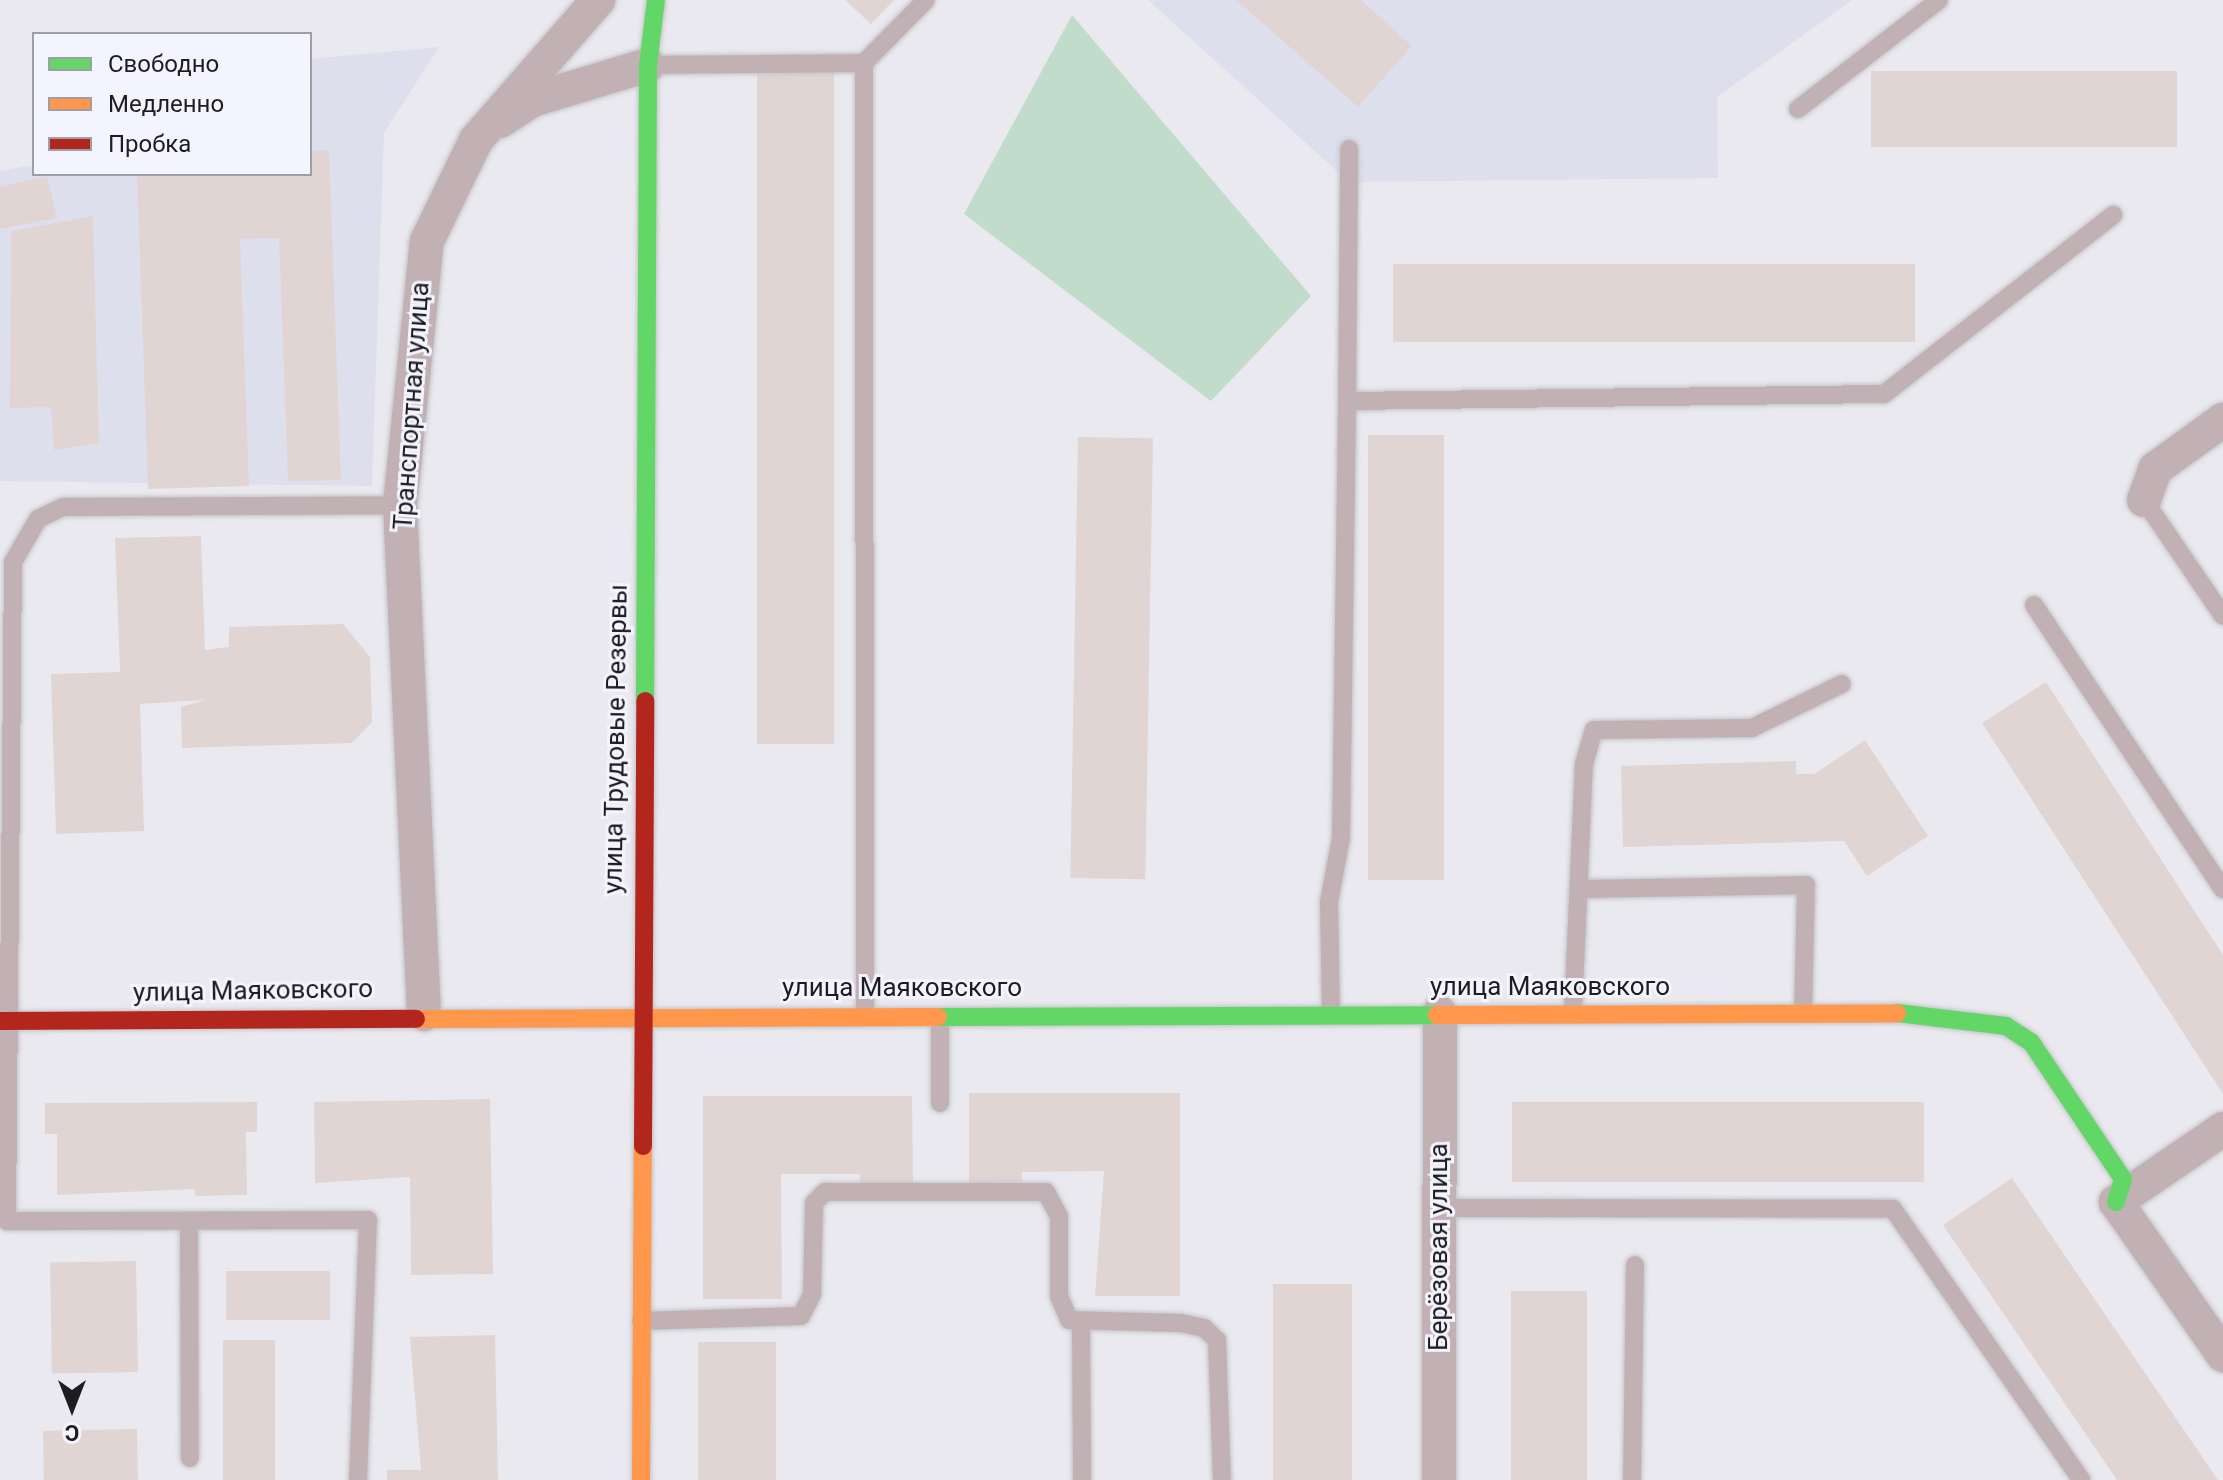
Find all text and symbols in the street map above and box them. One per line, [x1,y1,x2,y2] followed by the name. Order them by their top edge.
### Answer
[32,32,312,176] legend
[108,50,219,78] text: Свободно
[108,90,224,118] text: Медленно
[108,130,191,158] text: Пробка
[388,281,436,531] street label: Транспортная улица
[598,584,634,894] street label: улица Трудовые Резервы
[1430,971,1670,1003] street label: улица Маяковского
[782,972,1022,1004] street label: улица Маяковского
[133,973,373,1009] street label: улица Маяковского
[1423,1143,1455,1351] street label: Берёзовая улица
[32,1368,112,1448] north arrow
[65,1420,79,1445] text: С

